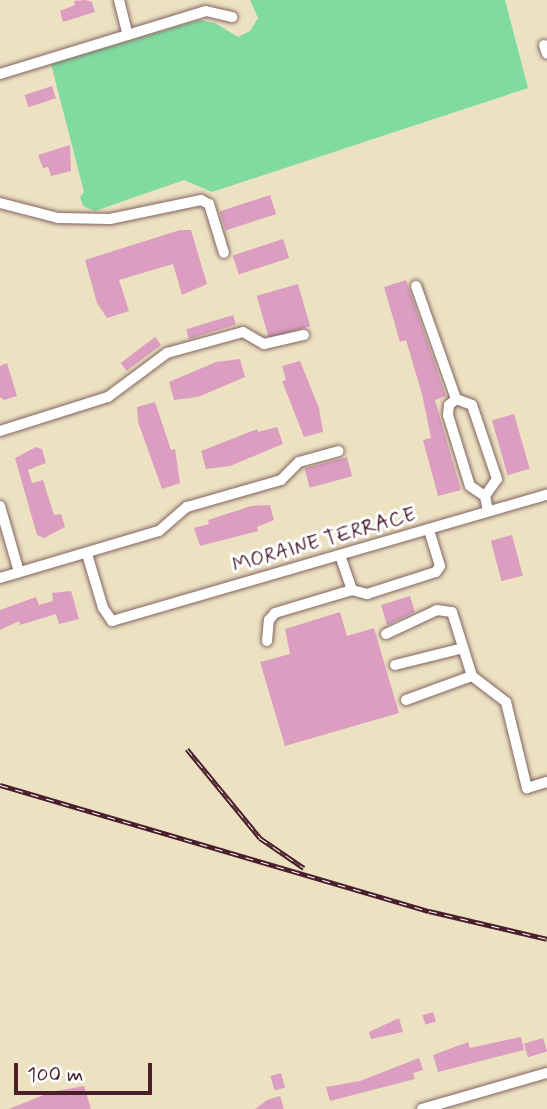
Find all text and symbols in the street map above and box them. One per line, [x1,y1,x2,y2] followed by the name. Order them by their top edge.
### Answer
[232,502,416,578] street label: MORAINE TERRACE
[18,1050,156,1094] scale bar
[27,1061,83,1089] text: 100 m

